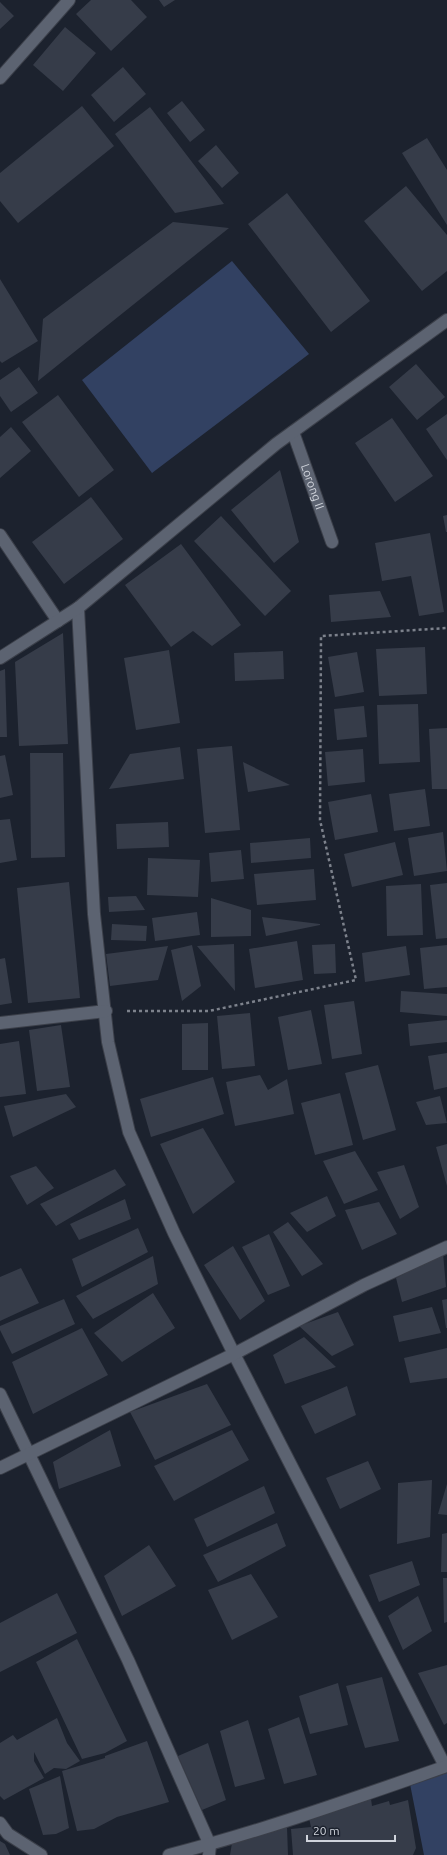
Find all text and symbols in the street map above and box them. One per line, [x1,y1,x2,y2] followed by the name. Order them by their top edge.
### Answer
[299,462,327,511] street label: Lorong II
[307,1817,395,1843] scale bar
[313,1824,340,1837] text: 20 m

